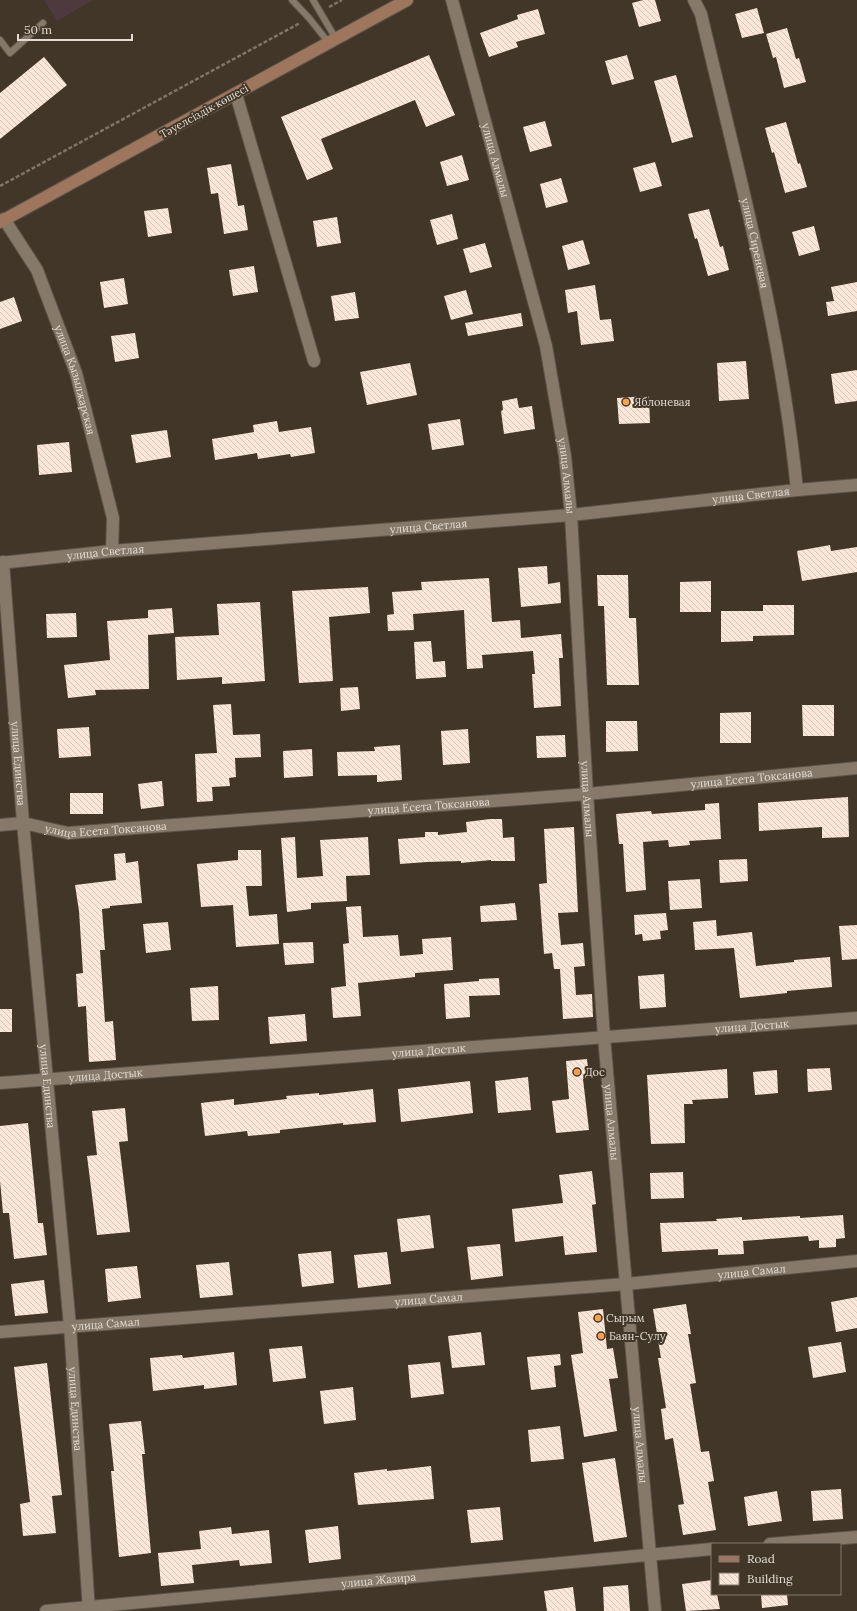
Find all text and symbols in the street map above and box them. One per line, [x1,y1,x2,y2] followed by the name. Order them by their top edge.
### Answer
[18,16,132,42] scale bar
[24,22,52,37] text: 50 m
[157,81,251,141] street label: Тәуелсіздік көшесі
[479,121,512,199] street label: улица Алмалы
[738,197,772,289] street label: улица Сиреневая
[51,323,98,436] street label: улица Кызылжарская
[634,395,691,409] place label: Яблоневая
[621,397,631,407] marker: Яблоневая
[555,437,578,514] street label: улица Алмалы
[712,484,790,506] street label: улица Светлая
[389,516,468,536] street label: улица Светлая
[66,542,145,563] street label: улица Светлая
[8,721,29,806] street label: улица Единства
[578,760,597,838] street label: улица Алмалы
[690,765,813,791] street label: улица Есета Токсанова
[367,794,491,817] street label: улица Есета Токсанова
[44,819,168,840] street label: улица Есета Токсанова
[714,1016,789,1036] street label: улица Достык
[391,1041,466,1060] street label: улица Достык
[37,1043,59,1129] street label: улица Единства
[68,1065,143,1085] street label: улица Достык
[585,1065,605,1079] place label: Дос
[572,1067,582,1077] marker: Дос
[601,1083,622,1161] street label: улица Алмалы
[717,1261,787,1282] street label: улица Самал
[394,1289,464,1309] street label: улица Самал
[606,1311,645,1325] place label: Сырым
[593,1313,603,1323] marker: Сырым
[71,1314,141,1333] street label: улица Самал
[609,1329,666,1343] place label: Баян-Сулу
[596,1331,606,1341] marker: Баян-Сулу
[66,1366,85,1452] street label: улица Единства
[630,1406,651,1484] street label: улица Алмалы
[711,1543,841,1595] legend
[747,1551,775,1566] text: Road
[341,1570,417,1590] street label: улица Жазира
[747,1571,793,1586] text: Building

